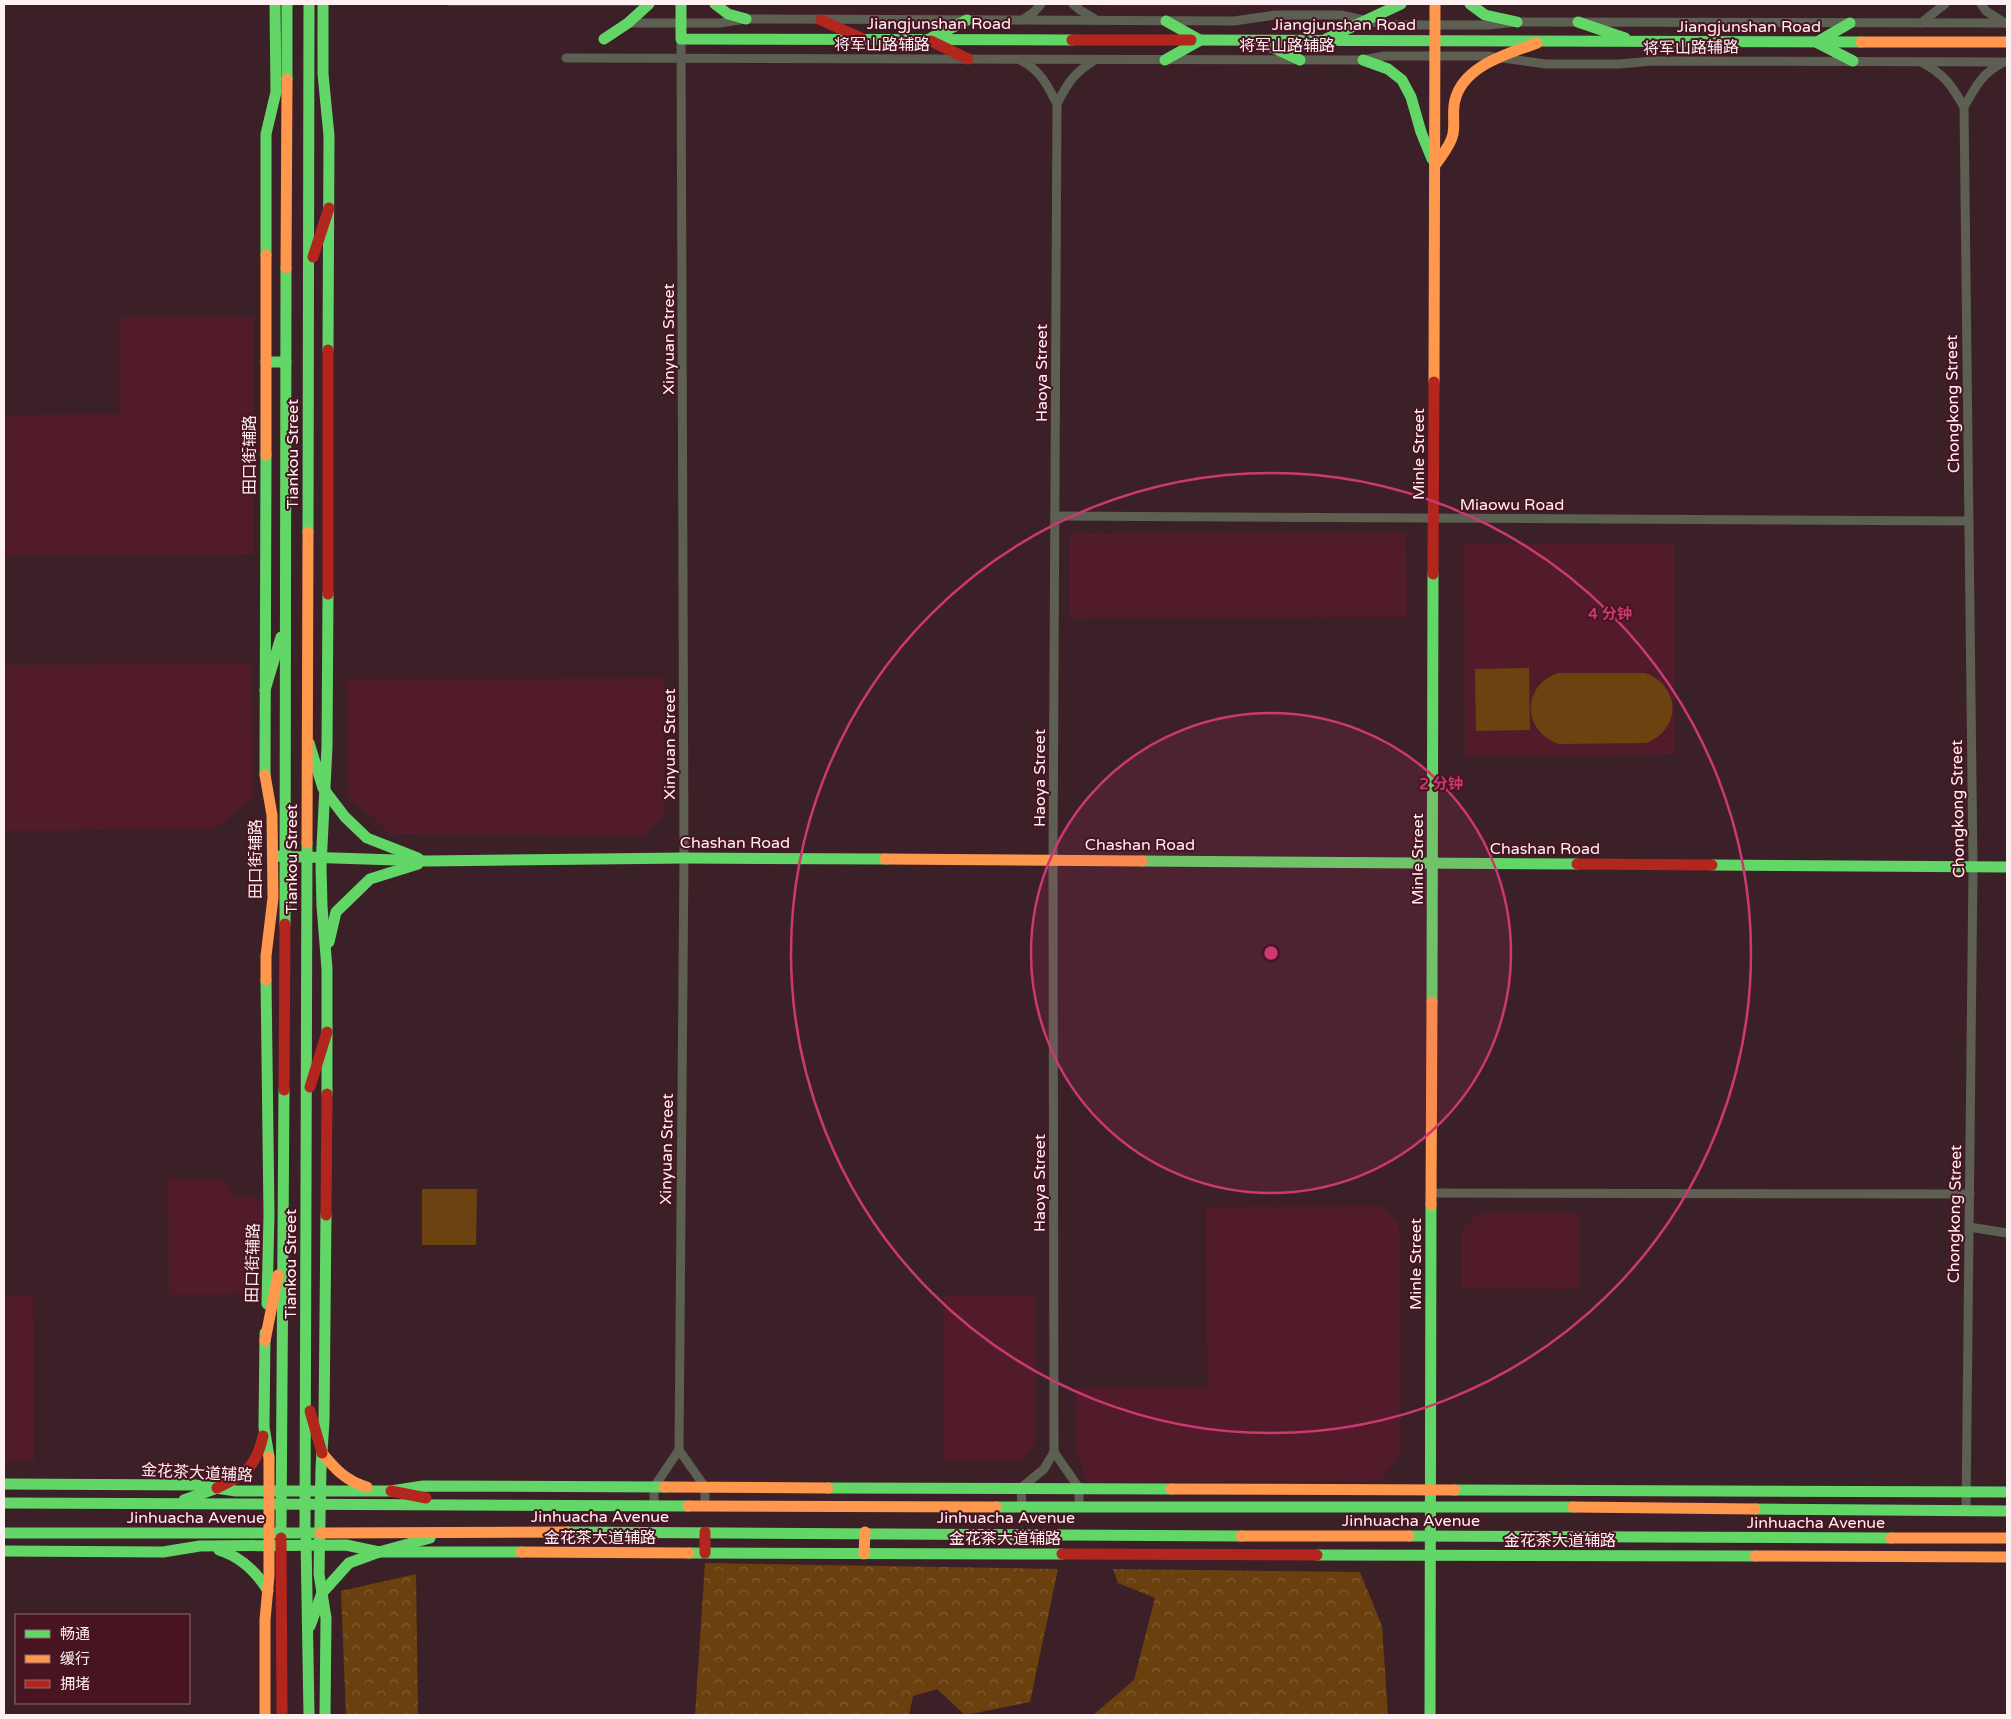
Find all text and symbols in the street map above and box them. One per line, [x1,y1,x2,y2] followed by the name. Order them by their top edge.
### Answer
[867,14,1011,34] street label: Jiangjunshan Road
[1272,15,1416,35] street label: Jiangjunshan Road
[1677,17,1821,37] street label: Jiangjunshan Road
[834,35,930,55] street label: 将军山路辅路
[1239,36,1335,56] street label: 将军山路辅路
[1643,37,1739,59] street label: 将军山路辅路
[659,283,679,395] street label: Xinyuan Street
[1032,324,1052,422] street label: Haoya Street
[1942,335,1964,473] street label: Chongkong Street
[283,399,303,509] street label: Tiankou Street
[1409,408,1429,500] street label: Minle Street
[240,415,260,495] street label: 田口街辅路
[1460,495,1564,515] street label: Miaowu Road
[1588,605,1632,623] text: 4 分钟
[660,688,680,800] street label: Xinyuan Street
[1030,729,1050,827] street label: Haoya Street
[1947,740,1969,878] street label: Chongkong Street
[1419,775,1463,793] text: 2 分钟
[282,804,302,914] street label: Tiankou Street
[1408,813,1428,905] street label: Minle Street
[246,819,266,899] street label: 田口街辅路
[680,833,790,853] street label: Chashan Road
[1085,835,1195,855] street label: Chashan Road
[1490,839,1600,859] street label: Chashan Road
[1262,944,1280,962] centre of rings
[656,1093,678,1205] street label: Xinyuan Street
[1030,1134,1050,1232] street label: Haoya Street
[1944,1145,1966,1283] street label: Chongkong Street
[281,1209,301,1319] street label: Tiankou Street
[1406,1218,1426,1310] street label: Minle Street
[242,1223,264,1303] street label: 田口街辅路
[140,1460,253,1486] street label: 金花茶大道辅路
[531,1507,669,1527] street label: Jinhuacha Avenue
[127,1508,265,1528] street label: Jinhuacha Avenue
[937,1508,1075,1528] street label: Jinhuacha Avenue
[1342,1511,1480,1531] street label: Jinhuacha Avenue
[1747,1513,1885,1533] street label: Jinhuacha Avenue
[544,1528,656,1548] street label: 金花茶大道辅路
[949,1529,1061,1549] street label: 金花茶大道辅路
[1504,1531,1616,1551] street label: 金花茶大道辅路
[15,1614,190,1704] legend
[60,1625,90,1643] text: 畅通
[60,1650,90,1668] text: 缓行
[60,1675,90,1693] text: 拥堵

